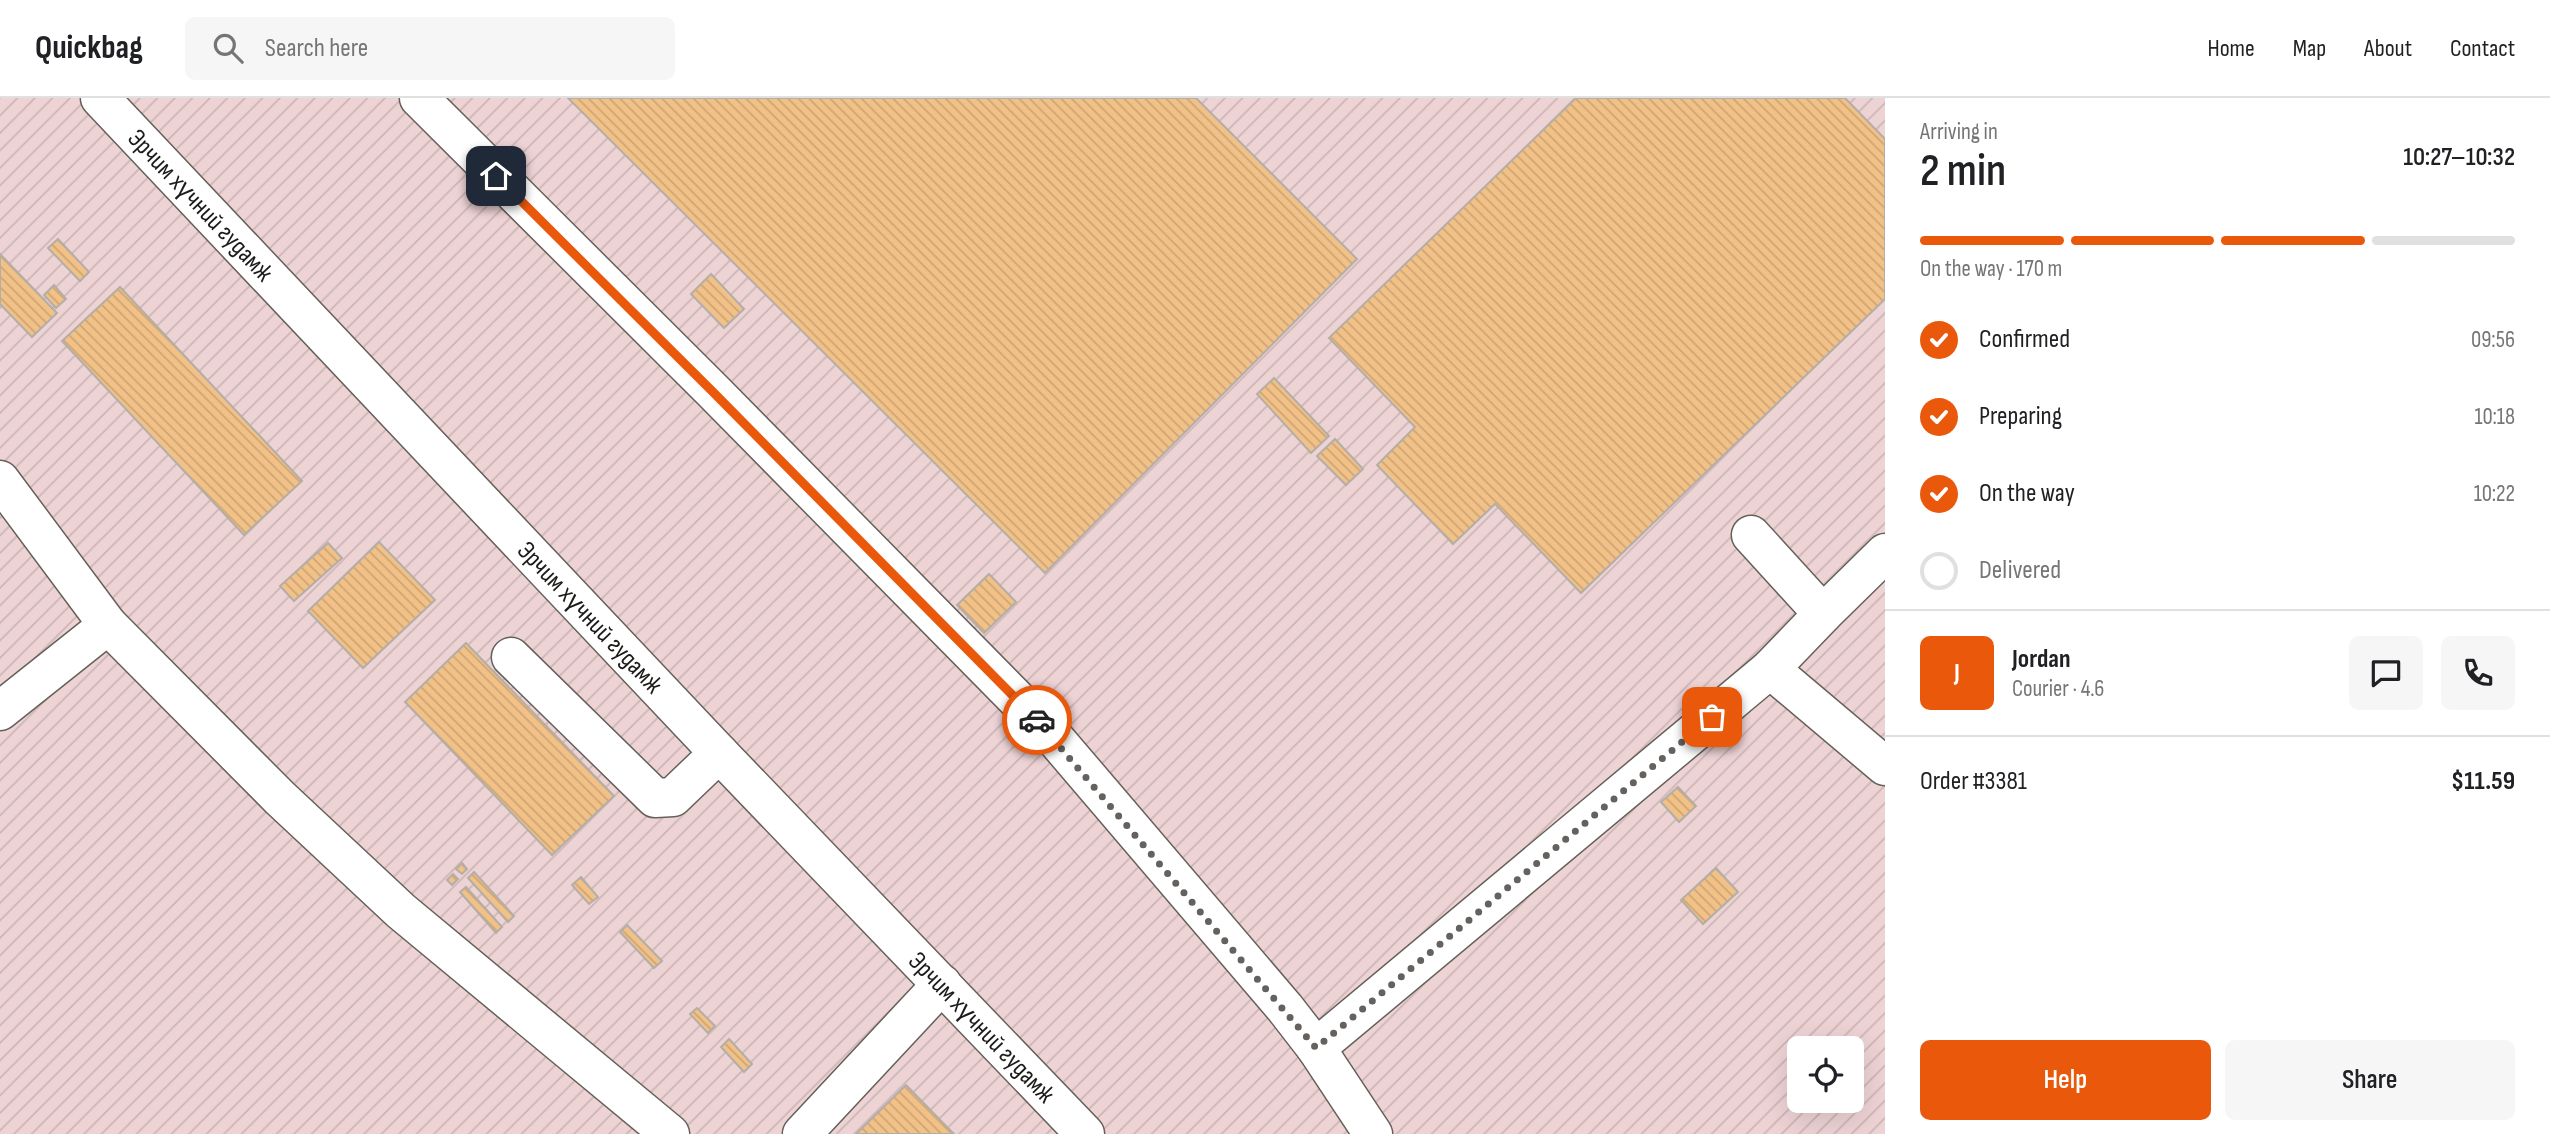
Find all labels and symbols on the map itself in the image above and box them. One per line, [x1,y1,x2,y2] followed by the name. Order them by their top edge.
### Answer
[121,123,279,288] street label: Эрчим хүчний гудамж
[466,146,526,206] pin
[510,535,669,701] street label: Эрчим хүчний гудамж
[1002,685,1072,755] courier
[1682,687,1742,747] pin
[901,946,1061,1110] street label: Эрчим хүчний гудамж

